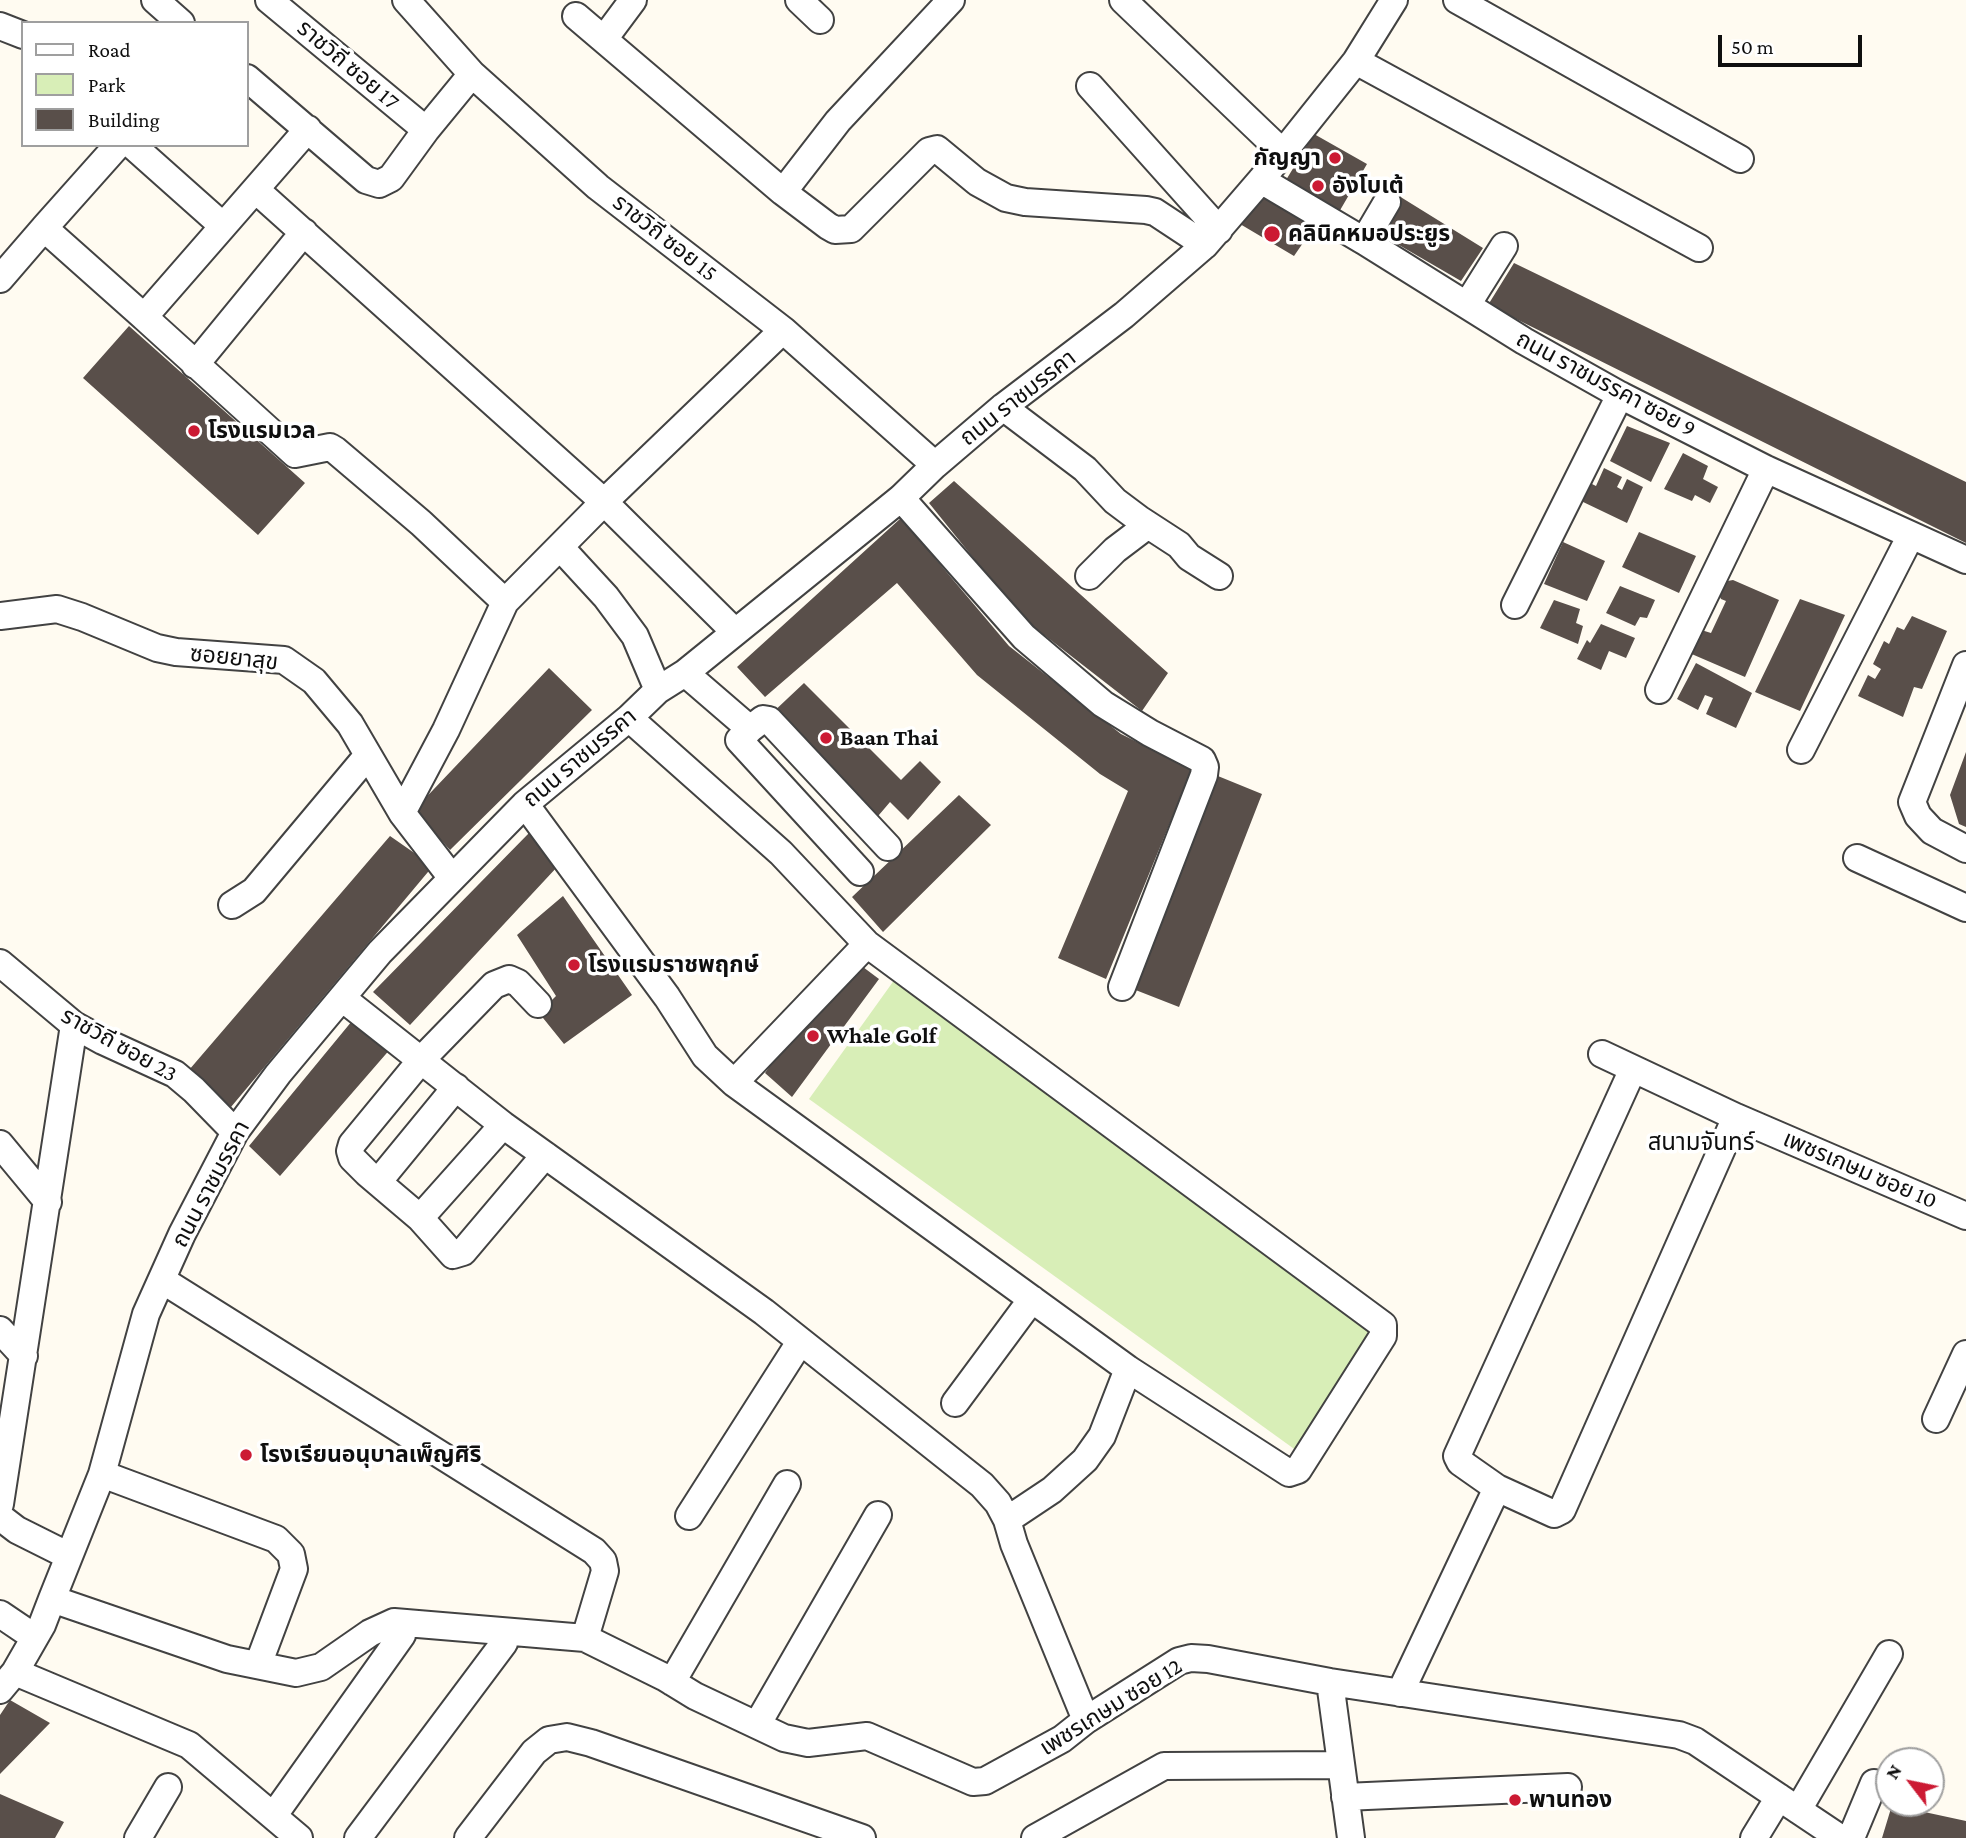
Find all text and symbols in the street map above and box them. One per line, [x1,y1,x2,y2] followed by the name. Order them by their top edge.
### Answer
[291,14,405,116] street label: ราชวิถี ซอย 17
[21,21,248,147] legend
[1721,21,1864,65] scale bar
[1731,35,1774,59] text: 50 m
[88,38,131,62] text: Road
[88,73,125,97] text: Park
[88,108,160,132] text: Building
[1254,144,1321,172] place label: กัญญา
[1327,150,1343,166] marker: กัญญา
[1332,172,1404,200] place label: อังโบเต้
[1310,178,1326,194] marker: อังโบเต้
[607,189,723,287] street label: ราชวิถี ซอย 15
[1288,220,1450,248] place label: คลินิคหมอประยูร
[1262,224,1282,244] marker: คลินิคหมอประยูร
[1511,325,1701,443] street label: ถนน ราชมรรคา ซอย 9
[955,344,1081,452] street label: ถนน ราชมรรคา
[208,417,316,445] place label: โรงแรมเวล
[186,423,202,439] marker: โรงแรมเวล
[189,640,279,676] street label: ซอยยาสุข
[518,703,642,813] street label: ถนน ราชมรรคา
[840,724,938,752] place label: Baan Thai
[818,730,834,746] marker: Baan Thai
[588,951,759,979] place label: โรงแรมราชพฤกษ์
[566,957,582,973] marker: โรงแรมราชพฤกษ์
[56,1002,182,1088] street label: ราชวิถี ซอย 23
[827,1022,936,1050] place label: Whale Golf
[805,1028,821,1044] marker: Whale Golf
[166,1116,256,1252] street label: ถนน ราชมรรคา
[1779,1125,1941,1215] street label: เพชรเกษม ซอย 10
[1648,1129,1754,1157] district label: สนามจันทร์
[260,1441,482,1469] place label: โรงเรียนอนุบาลเพ็ญศิริ
[238,1447,254,1463] marker: โรงเรียนอนุบาลเพ็ญศิริ
[1035,1652,1187,1762] street label: เพชรเกษม ซอย 12
[1875,1747,1945,1817] north arrow
[1881,1761,1906,1783] text: N
[1529,1786,1612,1814] place label: พานทอง
[1507,1792,1523,1808] marker: พานทอง

